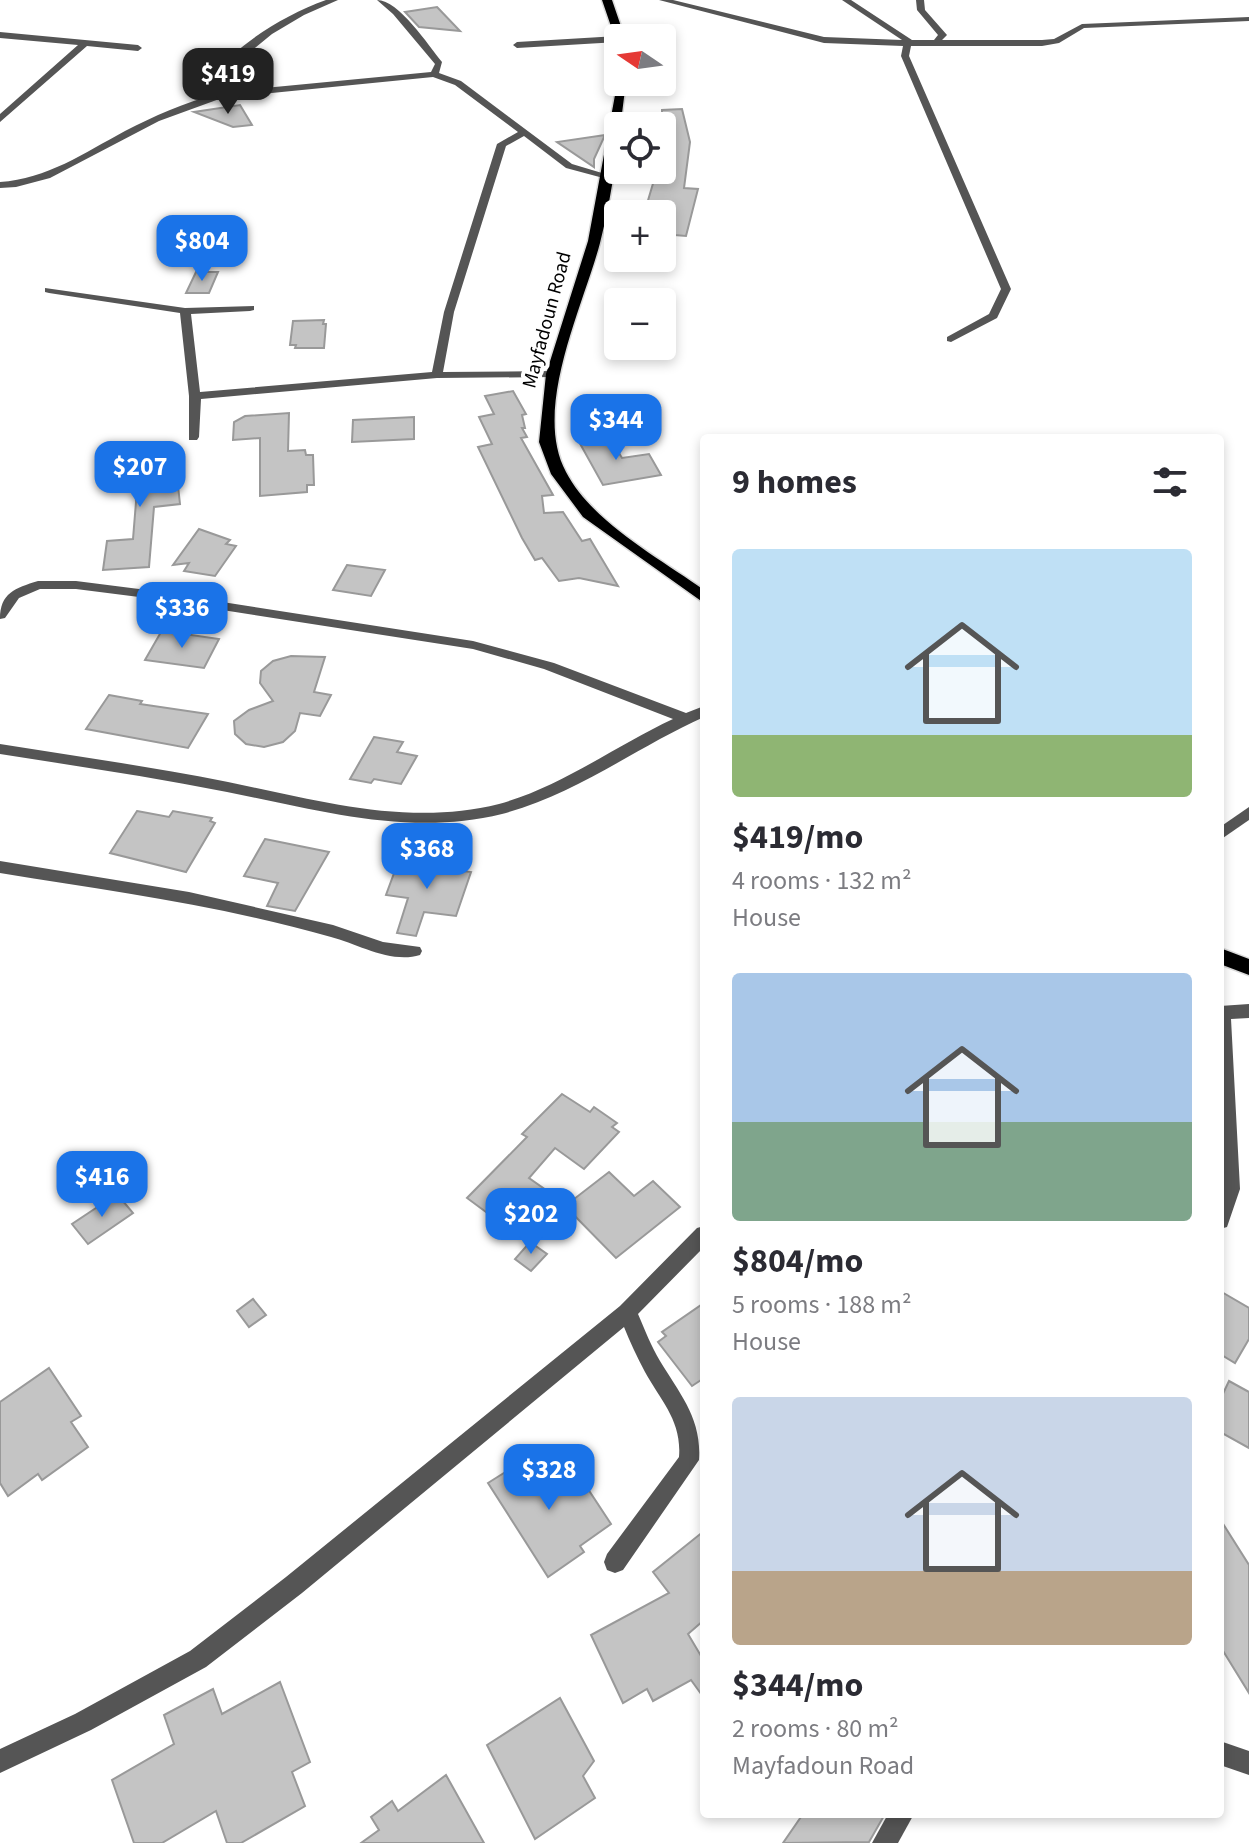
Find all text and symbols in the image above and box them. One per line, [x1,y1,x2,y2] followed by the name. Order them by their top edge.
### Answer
[604,24,676,96] north arrow
[604,24,676,360] map controls
[181,48,275,116] pin: $419
[201,55,255,92] text: $419
[604,112,676,184] button: locate
[604,200,676,272] button: +
[155,215,249,283] pin: $804
[175,222,229,259] text: $804
[515,249,579,391] street label: Mayfadoun Road
[604,288,676,360] button: −
[569,394,663,462] pin: $344
[589,401,643,438] text: $344
[93,441,187,509] pin: $207
[113,448,167,485] text: $207
[732,458,857,507] text: 9 homes
[1148,460,1192,504] icon: filters
[135,582,229,650] pin: $336
[155,589,209,626] text: $336
[890,601,1034,745] icon: home
[732,813,863,862] text: $419/mo
[380,823,474,891] pin: $368
[400,830,454,867] text: $368
[732,862,911,899] text: 4 rooms · 132 m²
[732,899,801,936] text: House
[890,1025,1034,1169] icon: home
[55,1151,149,1219] pin: $416
[75,1158,129,1195] text: $416
[484,1188,578,1256] pin: $202
[504,1195,558,1232] text: $202
[732,1237,863,1286] text: $804/mo
[732,1286,911,1323] text: 5 rooms · 188 m²
[732,1323,801,1360] text: House
[502,1444,596,1512] pin: $328
[890,1449,1034,1593] icon: home
[522,1451,576,1488] text: $328
[732,1661,863,1710] text: $344/mo
[732,1710,899,1747] text: 2 rooms · 80 m²
[732,1747,914,1784] text: Mayfadoun Road

